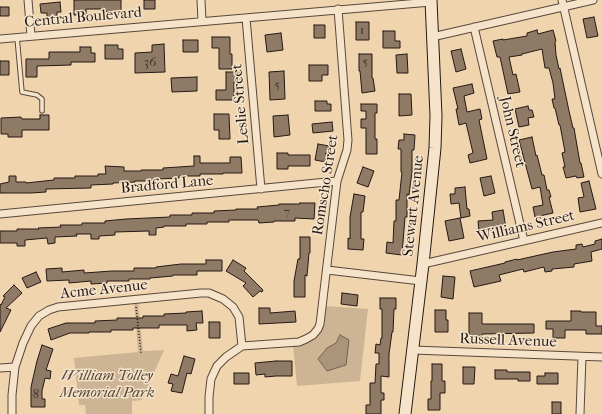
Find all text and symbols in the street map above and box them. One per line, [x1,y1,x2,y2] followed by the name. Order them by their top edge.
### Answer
[24,4,142,32] street label: Central Boulevard
[360,23,364,39] house number: 1
[144,55,156,71] house number: 36
[362,55,368,71] house number: 5
[229,63,253,145] street label: Leslie Street
[274,78,280,94] house number: 5
[495,95,529,169] street label: John Street
[309,133,343,237] street label: Romscho Street
[400,154,428,258] street label: Stewart Avenue
[120,172,214,198] street label: Bradford Lane
[284,205,290,221] house number: 7
[475,207,577,247] street label: Williams Street
[59,276,149,304] street label: Acme Avenue
[459,330,557,352] street label: Russell Avenue
[59,367,155,402] park label: William Tolley Memorial Park
[33,387,39,403] house number: 8

